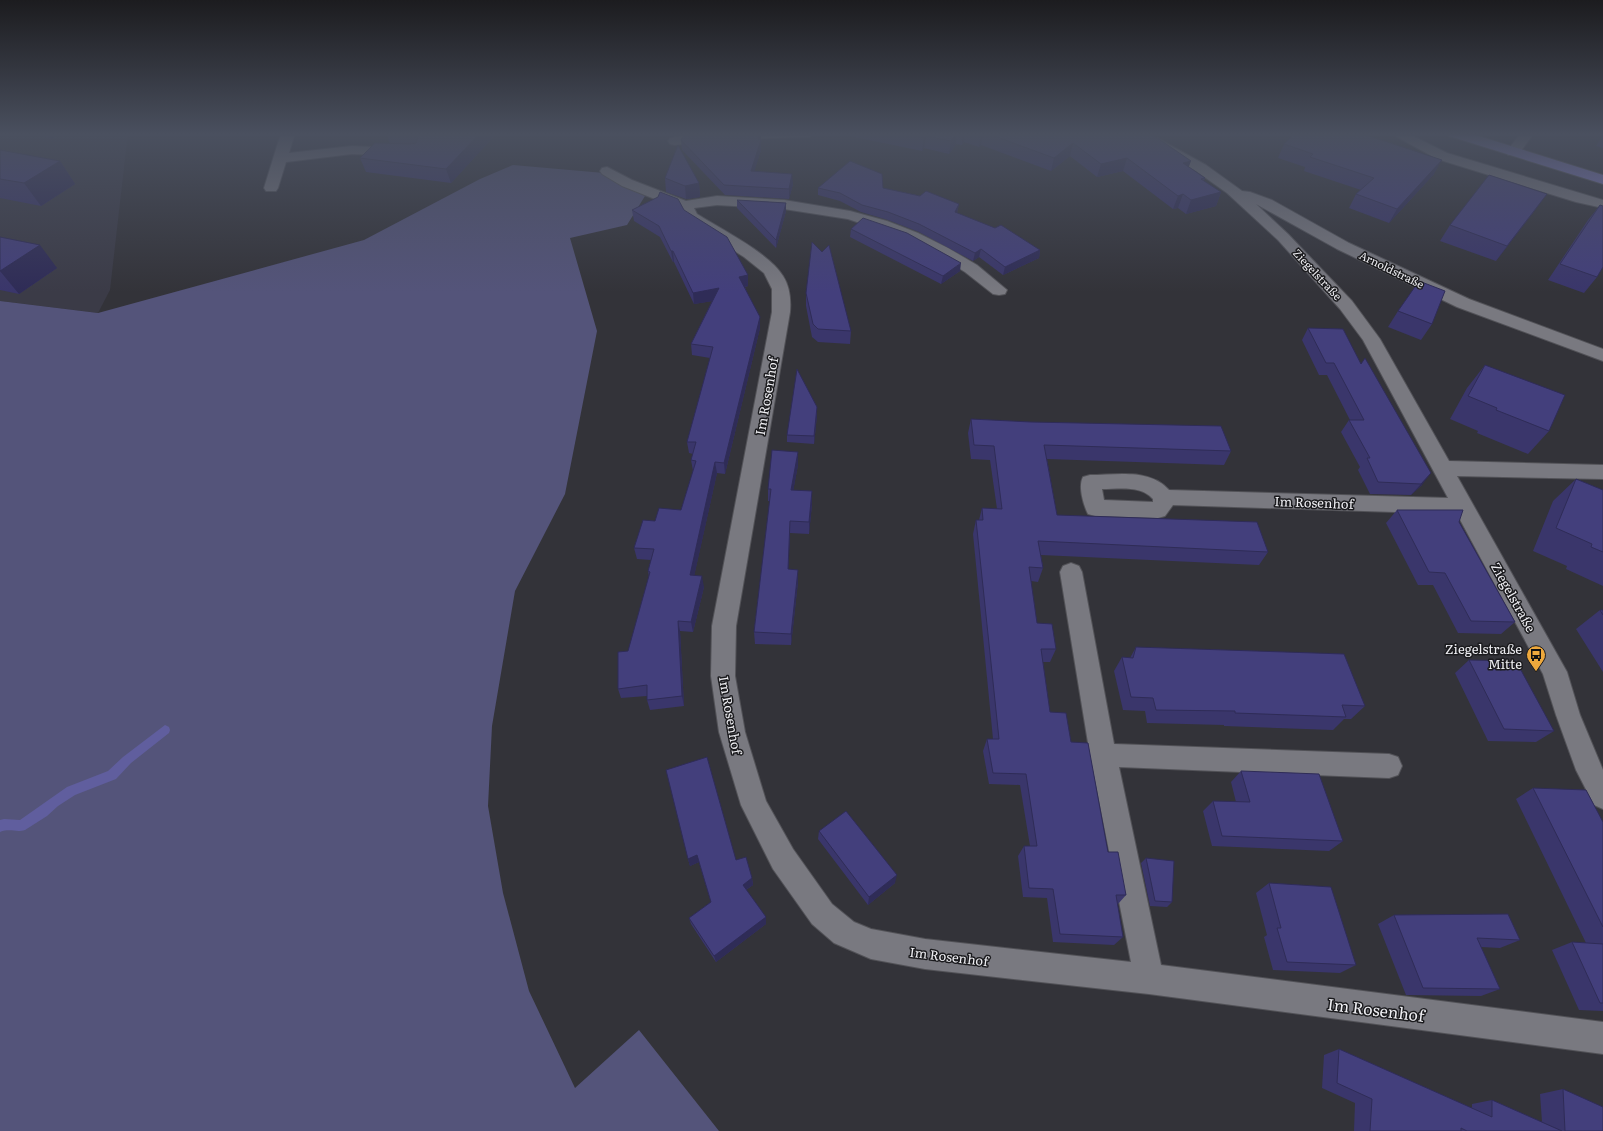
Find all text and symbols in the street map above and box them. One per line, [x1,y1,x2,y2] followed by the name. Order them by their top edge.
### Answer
[1290,245,1346,303] street label: Ziegelstraße
[1357,246,1427,292] street label: Arnoldstraße
[750,354,782,437] street label: Im Rosenhof
[1274,491,1355,513] street label: Im Rosenhof
[1487,559,1541,635] street label: Ziegelstraße
[1445,639,1522,673] place label: Ziegelstraße Mitte
[1525,644,1547,672] bus stop icon: Ziegelstraße Mitte
[715,674,747,757] street label: Im Rosenhof
[909,942,990,970] street label: Im Rosenhof
[1326,991,1428,1027] street label: Im Rosenhof

